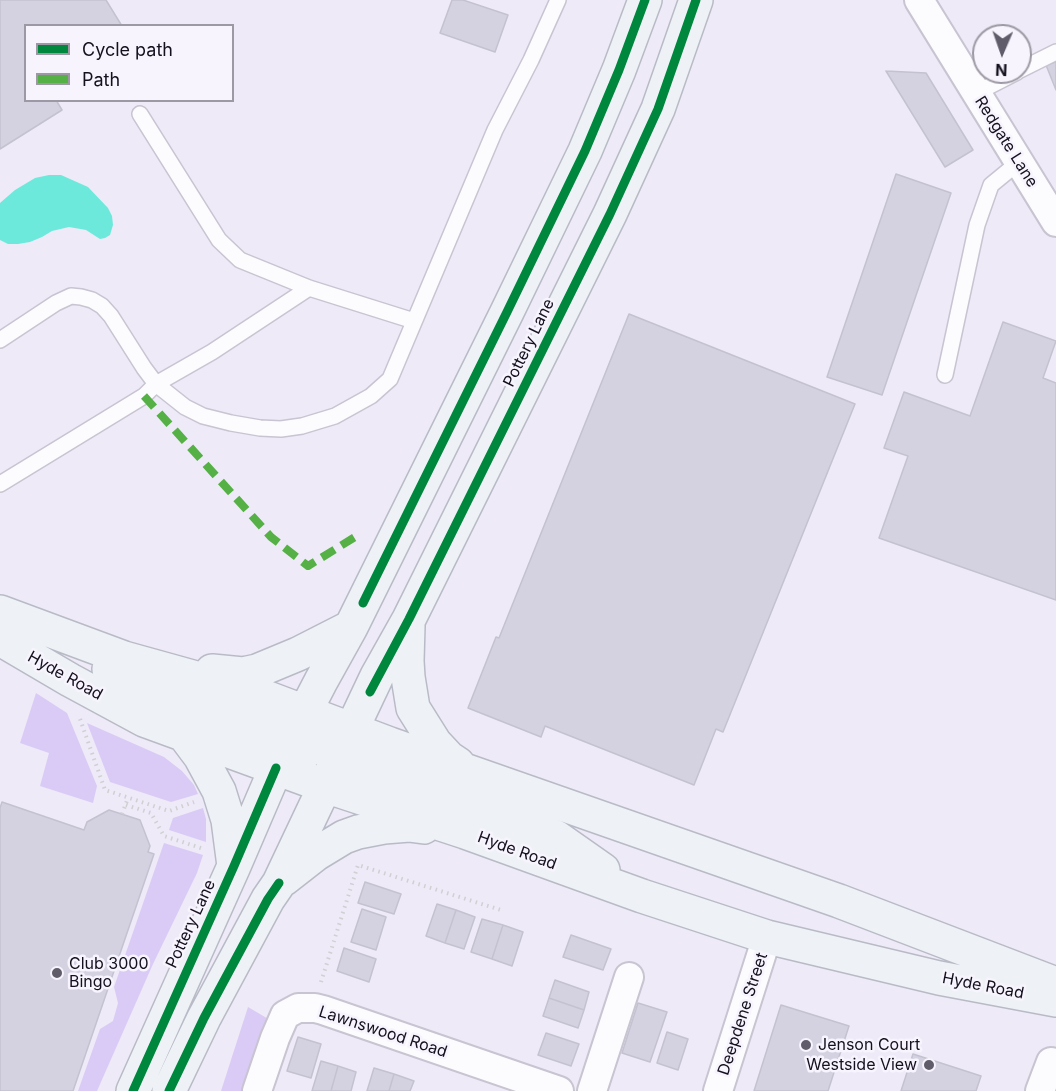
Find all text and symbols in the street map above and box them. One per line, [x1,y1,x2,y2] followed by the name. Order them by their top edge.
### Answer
[24,24,234,102] legend
[972,24,1032,84] north arrow
[82,39,173,60] text: Cycle path
[995,60,1008,80] text: N
[82,69,120,90] text: Path
[970,93,1042,191] street label: Redgate Lane
[499,296,559,390] street label: Pottery Lane
[24,648,106,704] street label: Hyde Road
[475,828,559,874] street label: Hyde Road
[162,877,220,971] street label: Pottery Lane
[714,950,772,1078] street label: Deepdene Street
[69,954,148,992] place label: Club 3000 Bingo
[50,966,64,980] marker: Club 3000 Bingo
[940,969,1026,1003] street label: Hyde Road
[316,1002,450,1062] street label: Lawnswood Road
[818,1035,920,1055] place label: Jenson Court
[799,1038,813,1052] marker: Jenson Court
[806,1055,917,1075] place label: Westside View
[922,1058,936,1072] marker: Westside View

